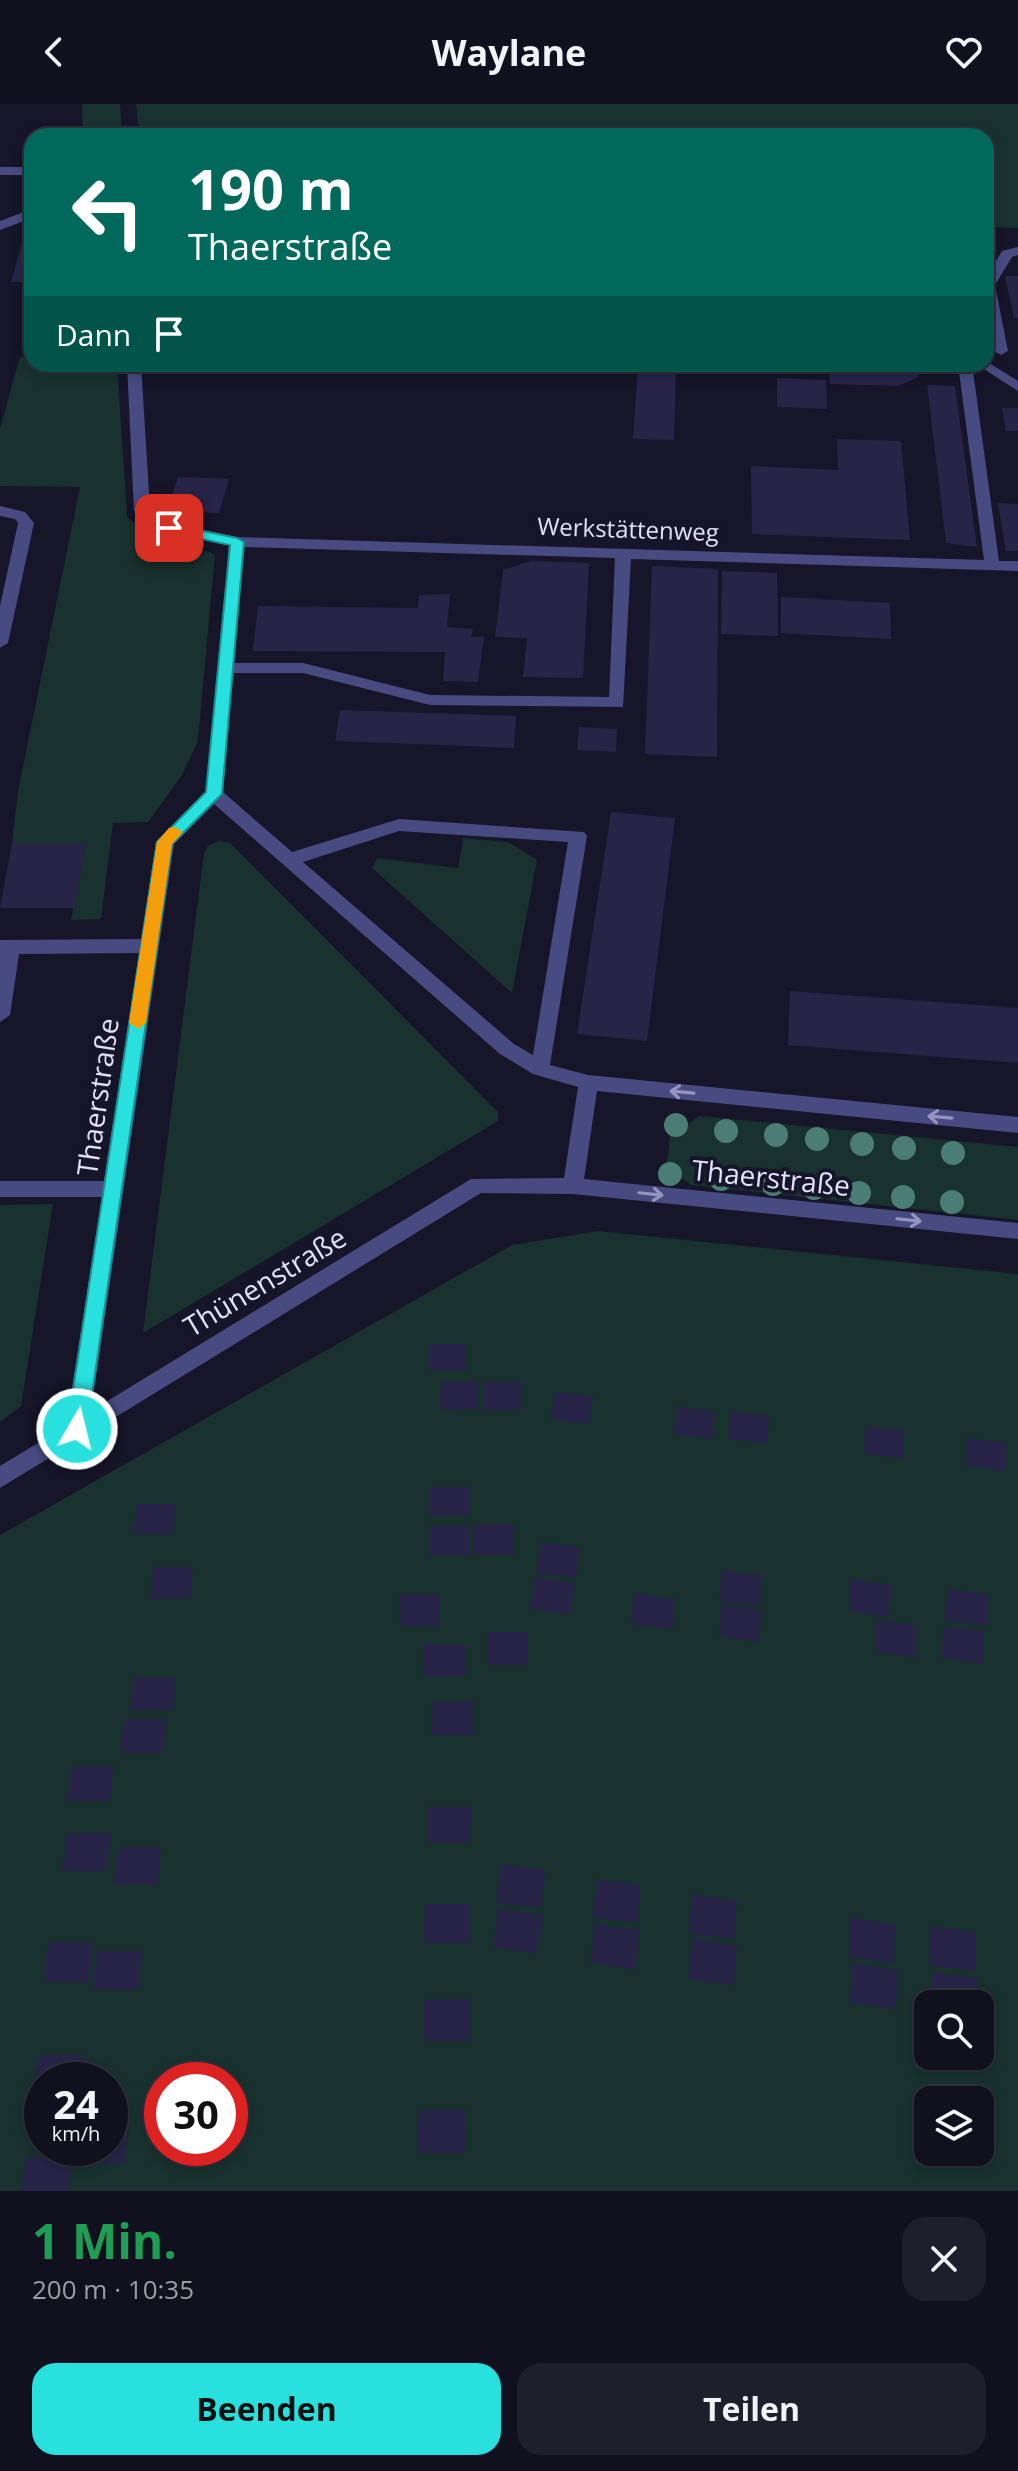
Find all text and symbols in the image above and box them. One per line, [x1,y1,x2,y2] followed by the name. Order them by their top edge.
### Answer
[432,28,586,77] text: Waylane
[32,30,76,74] icon: back
[942,30,986,74] icon: heart
[188,150,354,226] text: 190 m
[56,160,160,264] icon: left
[188,222,392,271] text: Thaerstraße
[147,312,191,356] icon: arrive
[56,314,131,355] text: Dann
[135,494,203,562] pin
[147,506,191,550] icon: arrive
[537,509,719,548] street label: Werkstättenweg
[67,1016,127,1178] street label: Thaerstraße
[669,1085,695,1100] one-way arrow
[927,1109,954,1124] one-way arrow
[690,1150,852,1204] street label: Thaerstraße
[637,1186,664,1201] one-way arrow
[896,1213,922,1228] one-way arrow
[176,1218,353,1345] street label: Thünenstraße
[35,1387,119,1471] position arrow
[914,1990,994,2166] map controls
[914,1990,994,2070] button: search
[144,2062,248,2166] speed limit sign: 30
[53,2076,99,2131] text: 24
[914,2086,994,2166] button: layers
[52,2120,100,2147] text: km/h
[32,2208,177,2273] text: 1 Min.
[902,2217,986,2301] button: close
[32,2271,194,2307] text: 200 m · 10:35
[32,2363,501,2455] button: Beenden
[517,2363,986,2455] button: Teilen

